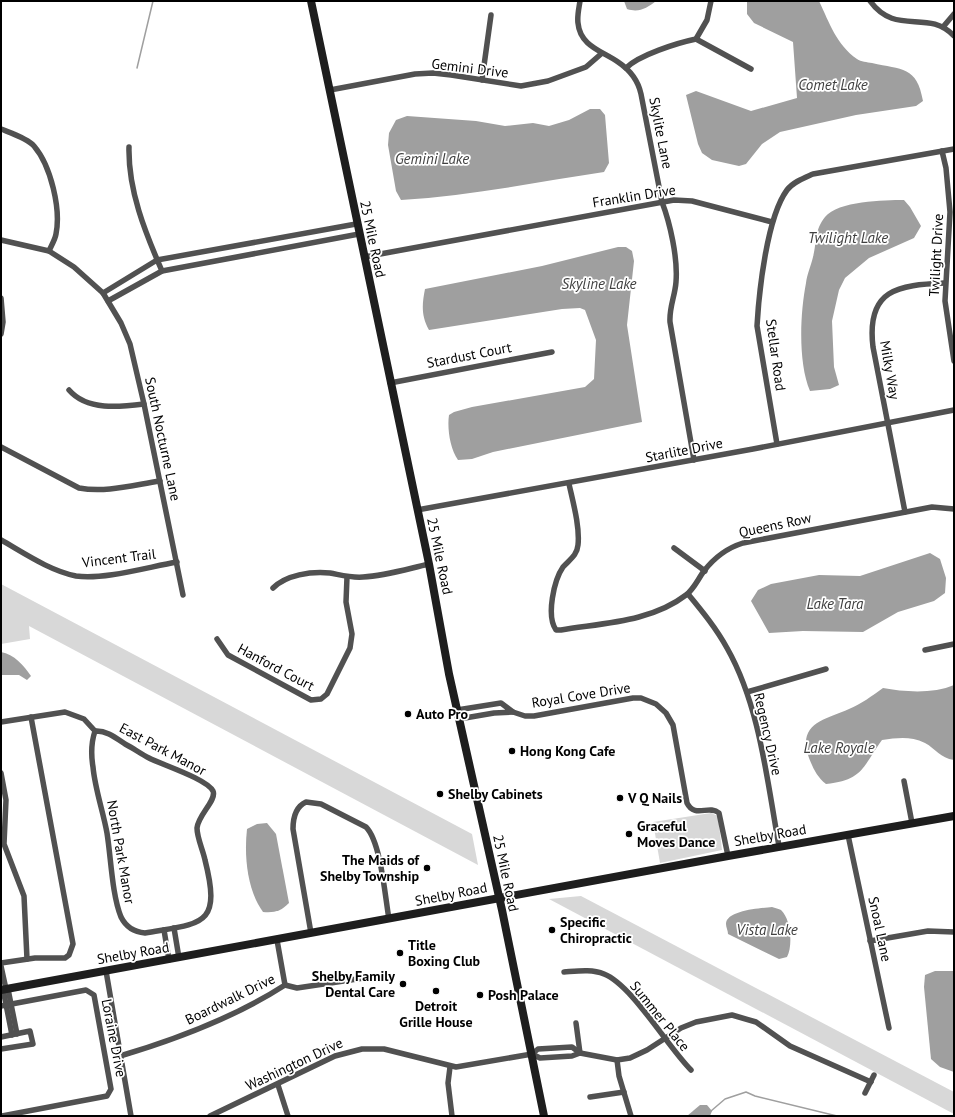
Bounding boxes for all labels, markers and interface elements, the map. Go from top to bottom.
street label: Gemini Drive [431,54,509,82]
water label: Comet Lake [798,75,868,94]
street label: Skylite Lane [645,96,677,170]
water label: Gemini Lake [395,149,469,168]
street label: Franklin Drive [591,181,677,211]
street label: 25 Mile Road [356,199,390,279]
street label: Twilight Drive [925,213,947,297]
water label: Twilight Lake [808,228,888,247]
water label: Skyline Lake [561,274,637,293]
street label: Stellar Road [762,318,790,392]
street label: Stardust Court [425,338,513,372]
street label: Milky Way [876,339,904,401]
street label: South Nocturne Lane [141,375,185,503]
street label: Starlite Drive [644,434,724,466]
street label: Queens Row [737,508,814,541]
street label: 25 Mile Road [423,516,457,596]
street label: Vincent Trail [80,545,157,572]
water label: Lake Tara [807,594,864,613]
street label: Hanford Court [235,639,318,695]
street label: Royal Cove Drive [530,678,632,712]
street label: Regency Drive [750,691,786,777]
place label: Auto Pro [416,705,468,723]
marker: Auto Pro [403,709,413,719]
street label: East Park Manor [116,719,210,780]
water label: Lake Royale [803,738,875,757]
place label: Hong Kong Cafe [520,742,615,760]
marker: Hong Kong Cafe [507,746,517,756]
place label: Shelby Cabinets [448,785,543,803]
marker: Shelby Cabinets [435,789,445,799]
place label: V Q Nails [627,789,682,807]
marker: V Q Nails [615,793,625,803]
street label: North Park Manor [103,799,139,906]
place label: Graceful Moves Dance [637,817,715,851]
street label: Shelby Road [732,820,808,850]
marker: Graceful Moves Dance [624,829,634,839]
street label: 25 Mile Road [489,833,523,913]
place label: The Maids of Shelby Township [320,851,420,885]
marker: The Maids of Shelby Township [422,863,432,873]
street label: Shelby Road [413,878,489,910]
street label: Snoal Lane [864,895,896,963]
place label: Specific Chiropractic [560,913,632,947]
water label: Vista Lake [736,920,798,939]
marker: Specific Chiropractic [547,925,557,935]
place label: Title Boxing Club [408,936,481,970]
street label: Shelby Road [95,938,171,968]
marker: Title Boxing Club [395,948,405,958]
place label: Shelby Family Dental Care [312,967,395,1001]
street label: Boardwalk Drive [182,970,278,1028]
street label: Summer Place [626,977,694,1055]
marker: Shelby Family Dental Care [398,979,408,989]
marker: Detroit Grille House [431,986,441,996]
place label: Posh Palace [488,986,559,1004]
marker: Posh Palace [475,990,485,1000]
street label: Loraine Drive [98,997,130,1079]
place label: Detroit Grille House [399,997,473,1031]
street label: Washington Drive [242,1034,346,1094]

